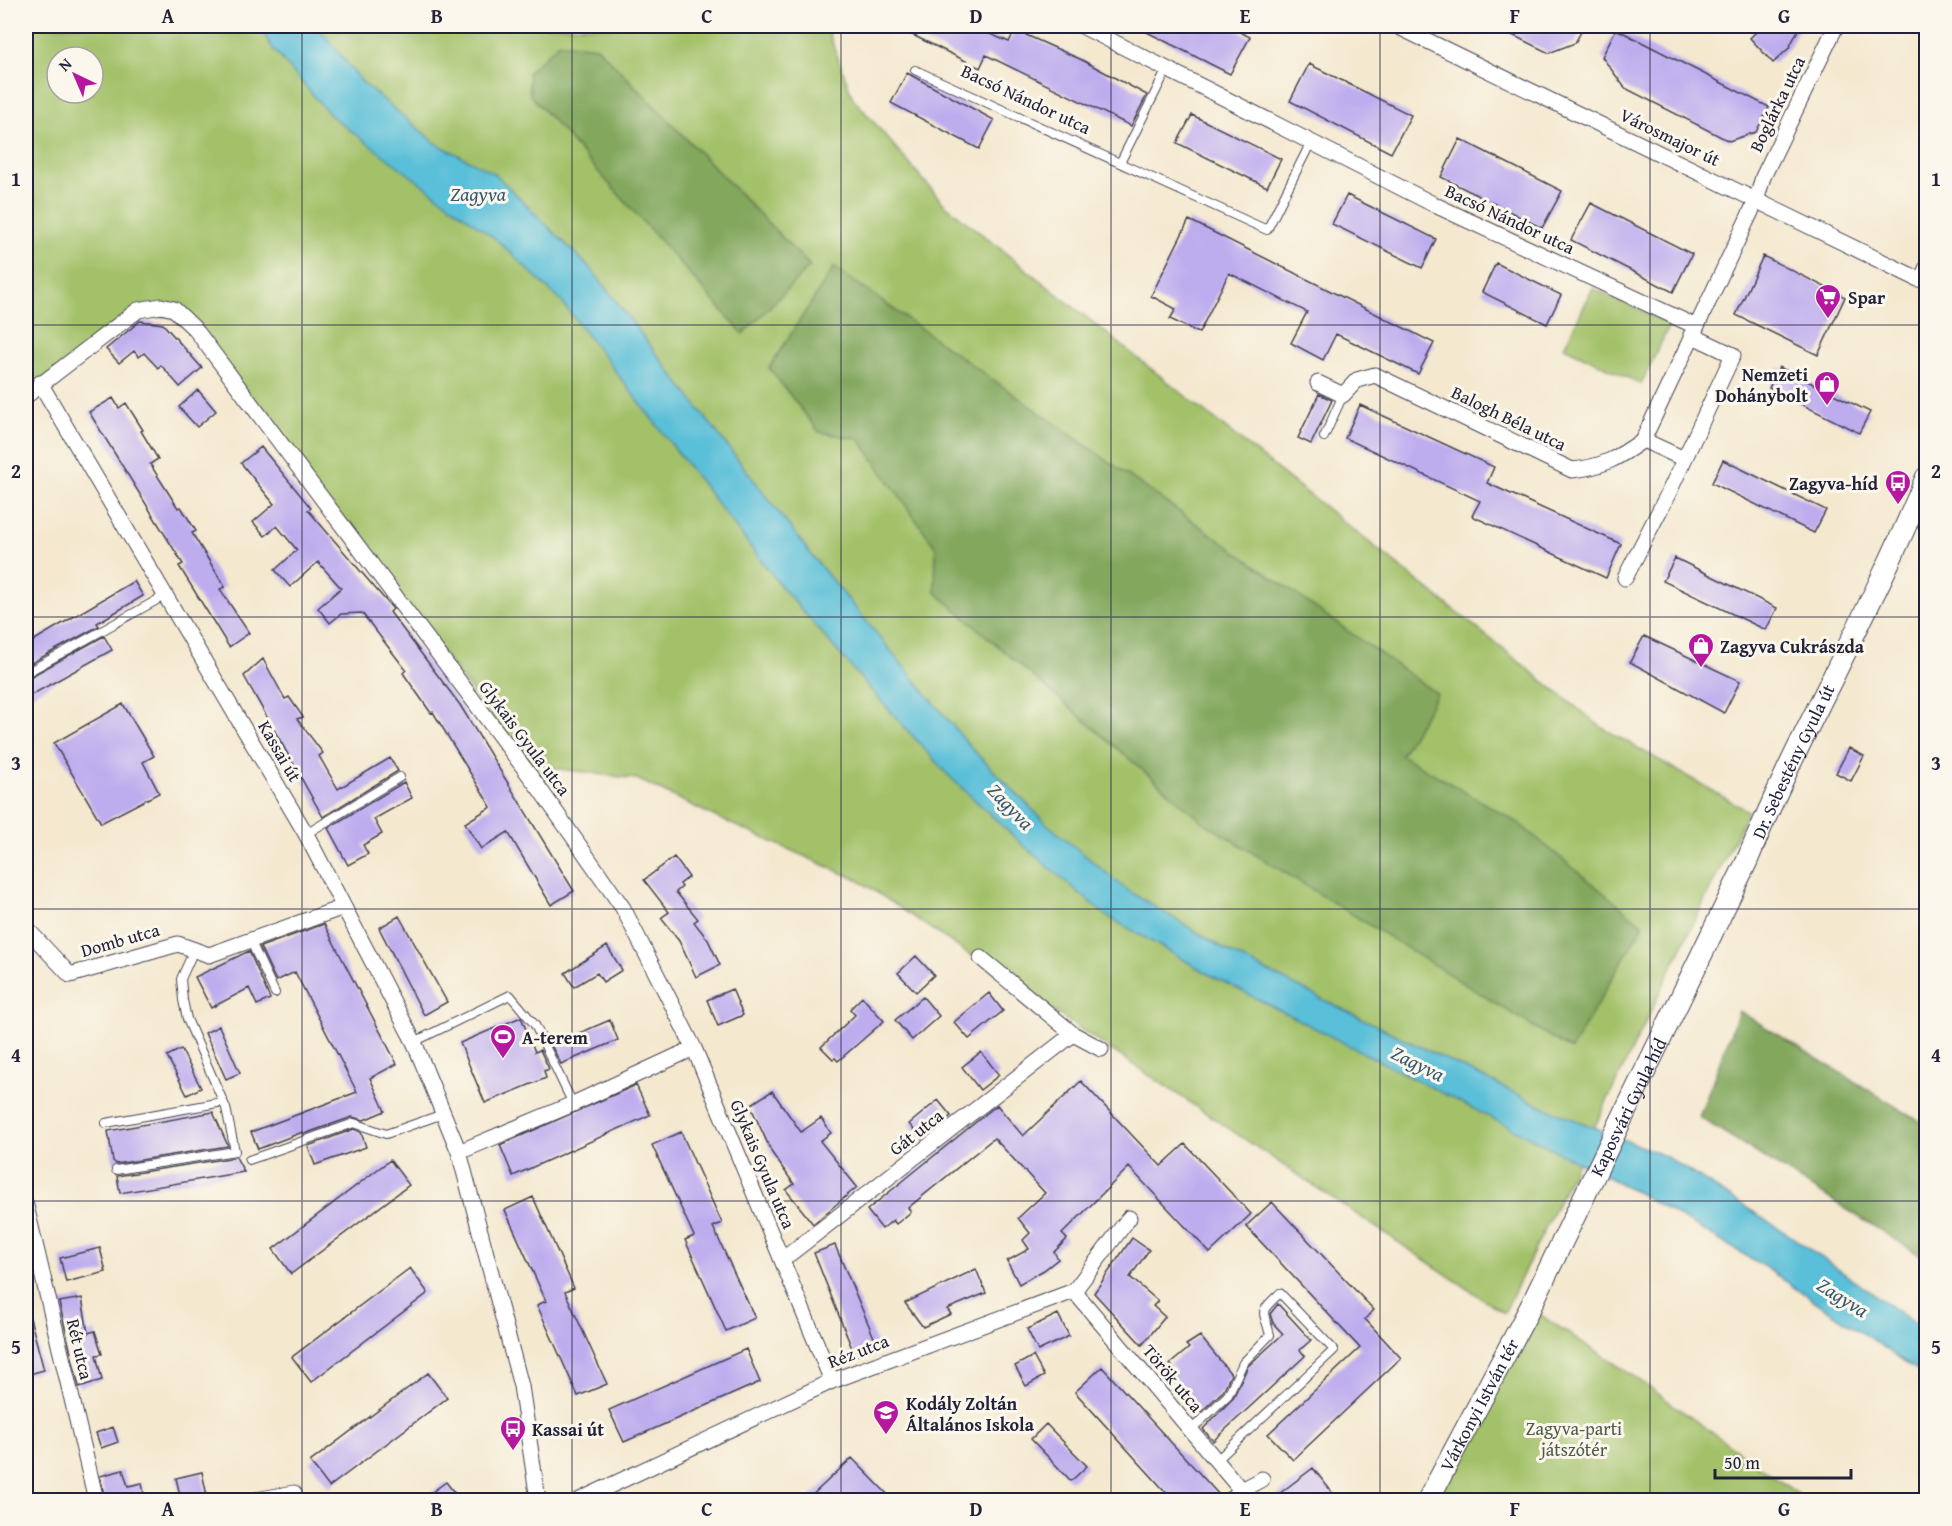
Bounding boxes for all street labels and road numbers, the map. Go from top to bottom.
street label: Boglárka utca [1742,51,1812,156]
street label: Bacsó Nándor utca [957,57,1096,141]
street label: Városmajor út [1615,101,1725,173]
street label: Bacsó Nándor utca [1441,177,1580,261]
street label: Balogh Béla utca [1447,379,1571,458]
street label: Glykais Gyula utca [473,675,578,802]
street label: Dr. Sebestény Gyula út [1744,679,1841,843]
street label: Kassai út [252,715,309,787]
street label: Domb utca [77,916,163,964]
street label: Kaposvári Gyula híd [1583,1033,1673,1181]
street label: Glykais Gyula utca [724,1095,803,1233]
street label: Gát utca [883,1102,949,1162]
street label: Rét utca [60,1316,100,1383]
street label: Réz utca [824,1327,893,1375]
street label: Várkonyi István tér [1432,1333,1525,1476]
street label: Török utca [1136,1338,1210,1418]

